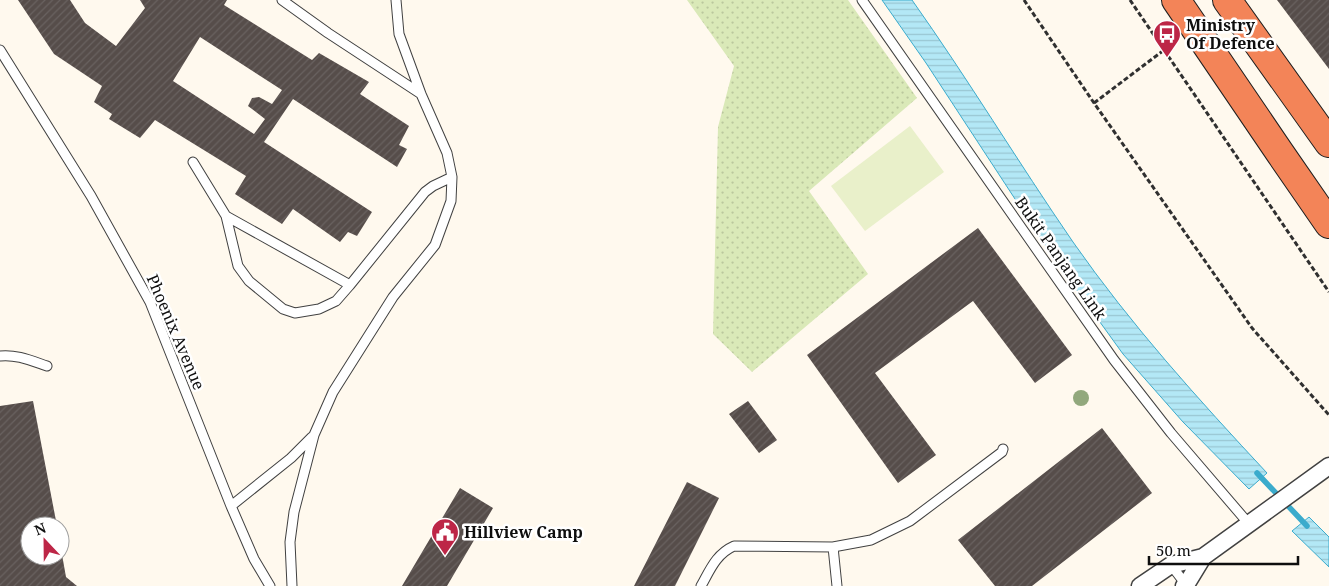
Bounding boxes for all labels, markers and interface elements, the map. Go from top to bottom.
place label: Ministry Of Defence [1186,14,1275,54]
bus stop icon: Ministry Of Defence [1152,19,1182,58]
street label: Bukit Panjang Link [1010,192,1112,324]
street label: Phoenix Avenue [142,271,210,393]
north arrow [20,516,70,566]
public building icon: Hillview Camp [430,517,460,556]
text: N [31,518,49,539]
place label: Hillview Camp [464,521,583,543]
scale bar [1149,534,1298,566]
text: 50 m [1156,540,1191,560]

